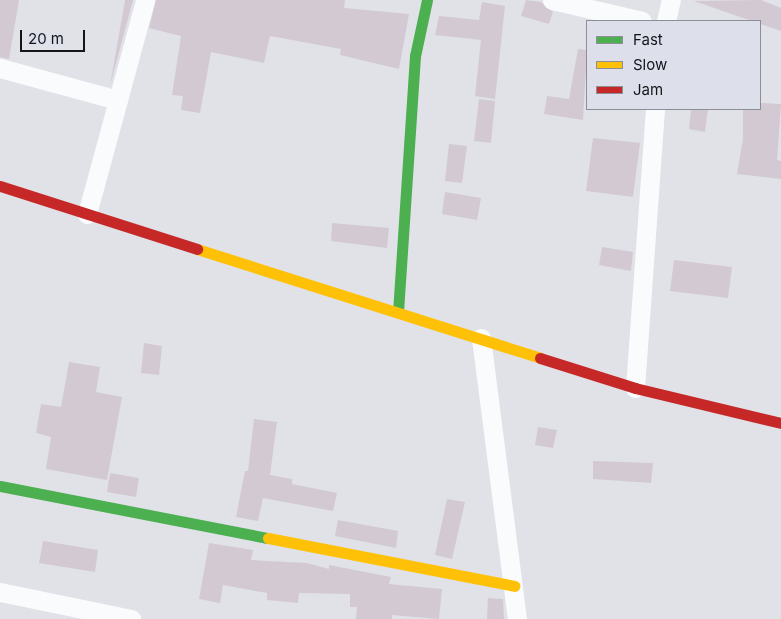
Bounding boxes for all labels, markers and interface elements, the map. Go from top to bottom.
scale bar [22,20,88,52]
legend [586,20,761,110]
text: 20 m [28,29,64,48]
text: Fast [633,30,663,49]
text: Slow [633,55,667,74]
text: Jam [633,80,663,99]

